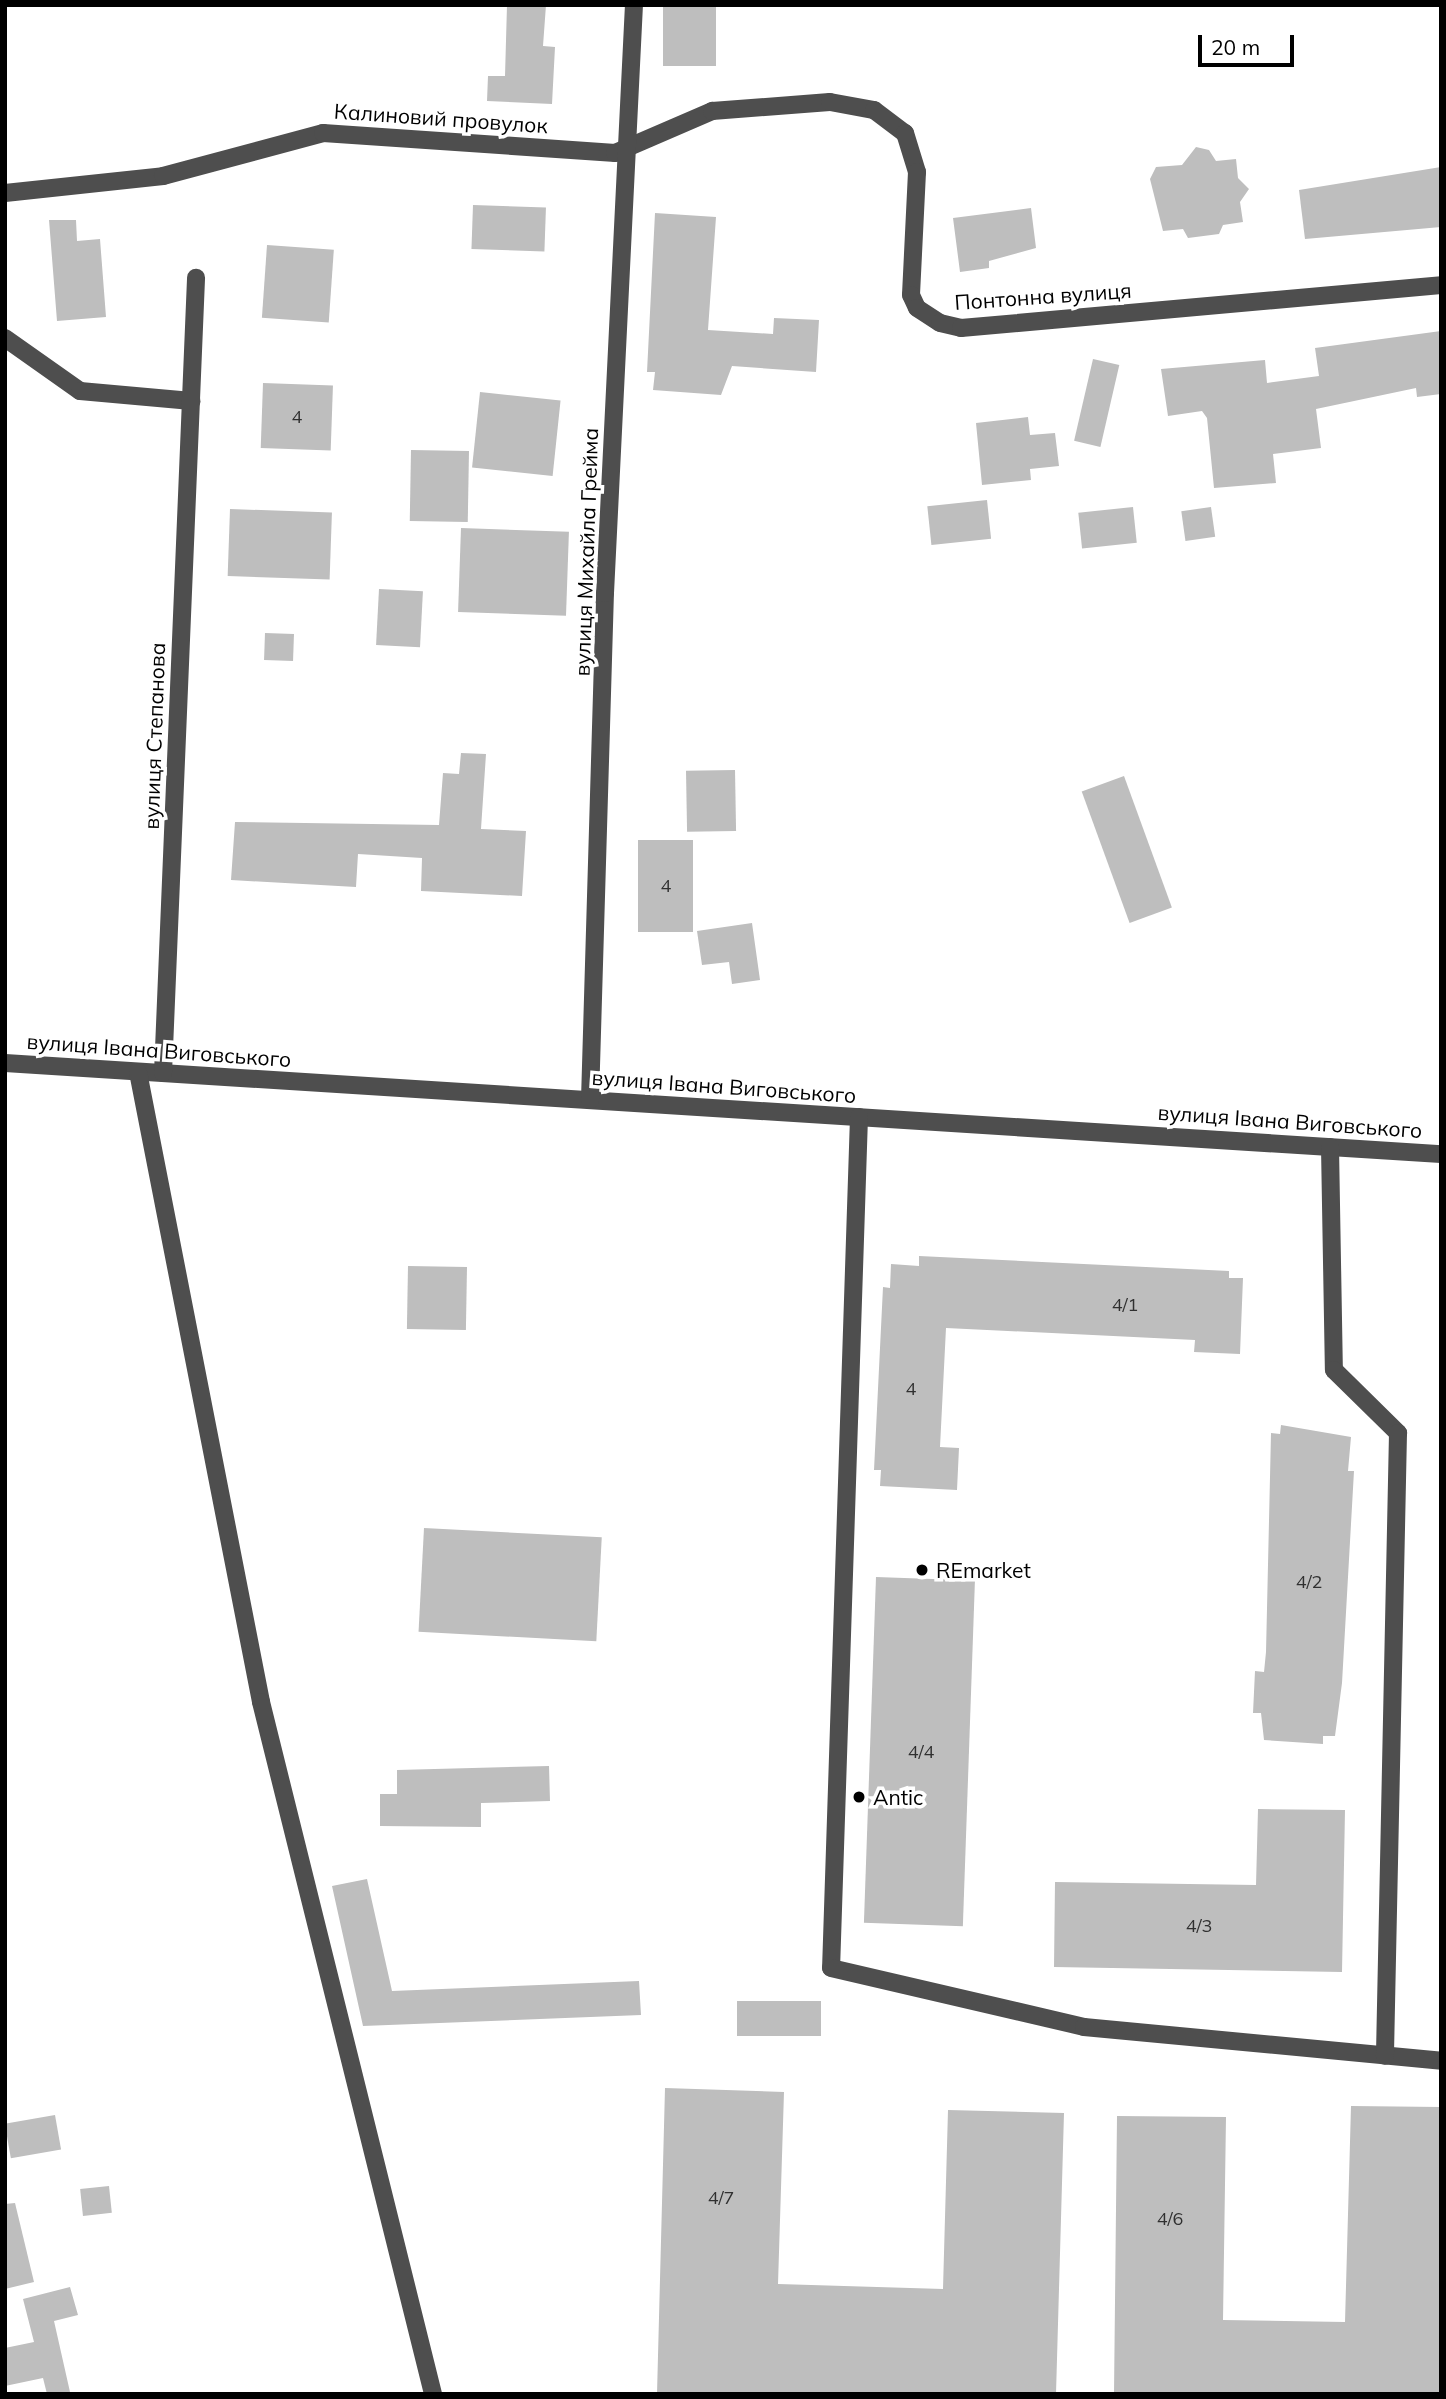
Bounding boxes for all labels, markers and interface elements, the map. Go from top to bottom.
scale bar [1201,21,1297,65]
text: 20 m [1211,34,1260,60]
street label: Калиновий провулок [333,98,549,138]
street label: Понтонна вулиця [954,277,1132,315]
house number: 4 [292,406,302,428]
street label: вулиця Михайла Грейма [569,427,603,677]
street label: вулиця Степанова [138,642,170,830]
house number: 4 [661,875,671,897]
street label: вулиця Івана Виговського [26,1028,292,1072]
street label: вулиця Івана Виговського [591,1064,857,1108]
street label: вулиця Івана Виговського [1157,1099,1423,1143]
house number: 4/1 [1112,1294,1138,1316]
house number: 4 [906,1378,916,1400]
place label: REmarket [936,1557,1031,1583]
marker: REmarket [914,1562,930,1578]
house number: 4/2 [1296,1571,1322,1593]
house number: 4/4 [908,1741,934,1763]
place label: Antic [873,1784,923,1810]
marker: Antic [851,1789,867,1805]
house number: 4/3 [1186,1915,1212,1937]
house number: 4/7 [708,2187,734,2209]
house number: 4/6 [1157,2208,1183,2230]

